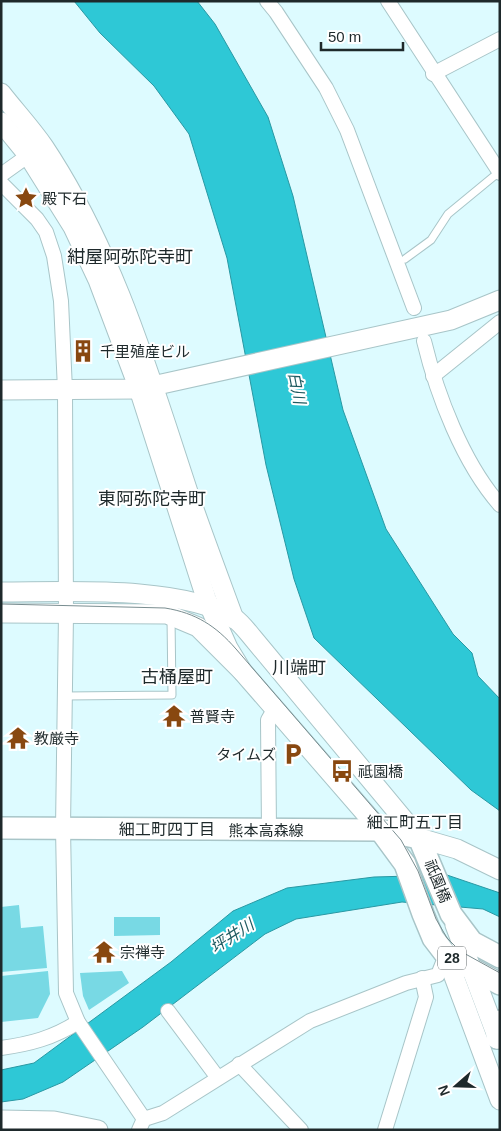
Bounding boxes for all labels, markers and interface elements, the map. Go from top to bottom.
scale bar [321,20,404,52]
text: 50 m [328,28,361,45]
place icon: 殿下石 [13,185,39,211]
place label: 殿下石 [42,190,87,207]
district label: 紺屋阿弥陀寺町 [67,247,193,267]
building icon: 千里殖産ビル [70,338,96,364]
place label: 千里殖産ビル [100,343,190,360]
water label: 白川 [286,371,309,407]
district label: 東阿弥陀寺町 [98,489,206,509]
district label: 川端町 [272,658,326,678]
district label: 古桶屋町 [141,667,213,687]
temple icon: 普賢寺 [161,703,187,729]
place label: 普賢寺 [190,708,235,725]
temple icon: 教厳寺 [5,725,31,751]
place label: 教厳寺 [34,730,79,747]
parking icon: タイムズ [280,741,306,767]
place label: タイムズ [216,746,276,763]
bus stop icon: 祗園橋 [329,758,355,784]
place label: 祗園橋 [358,763,403,780]
district label: 細工町五丁目 [367,814,463,831]
district label: 細工町四丁目 [119,821,215,838]
street label: 熊本高森線 [228,822,304,839]
street label: 祇園橋 [422,857,454,905]
water label: 坪井川 [207,915,258,956]
temple icon: 宗禅寺 [91,939,117,965]
place label: 宗禅寺 [120,944,165,961]
road number: 28 [438,946,466,970]
north arrow [431,1061,481,1111]
text: N [435,1083,453,1098]

